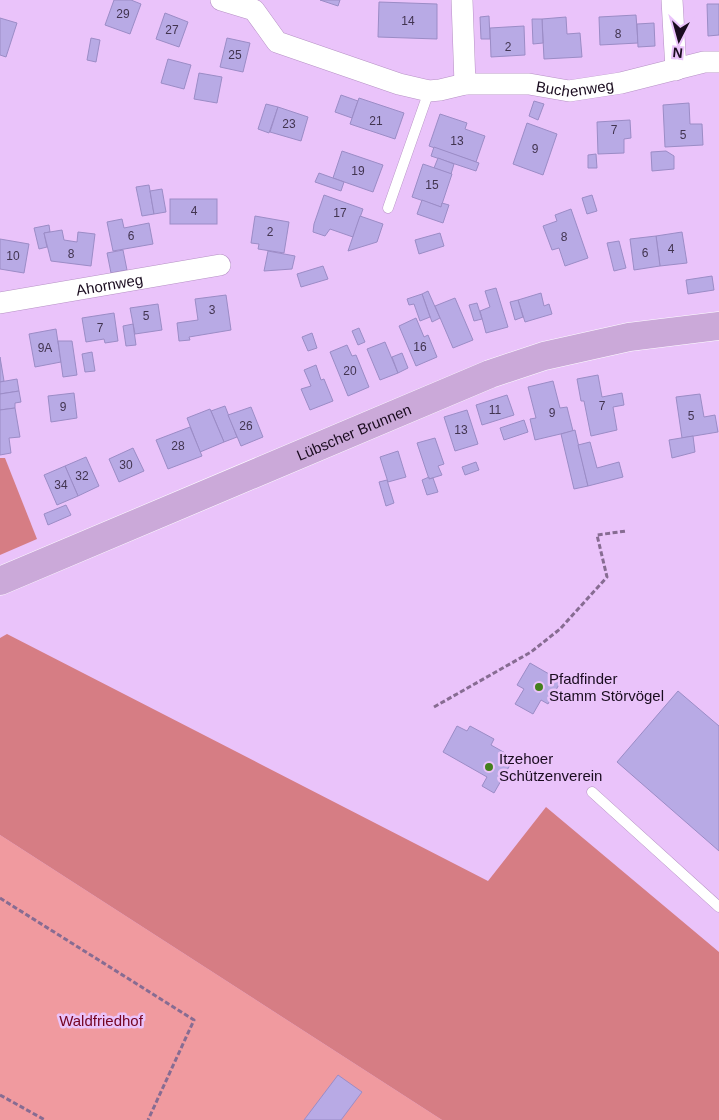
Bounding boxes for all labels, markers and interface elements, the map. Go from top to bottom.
house number: 29 [116,7,130,21]
house number: 14 [401,14,415,28]
north arrow [654,15,704,65]
house number: 27 [165,23,179,37]
house number: 8 [615,27,622,41]
house number: 2 [505,40,512,54]
text: N [672,44,684,61]
house number: 25 [228,48,242,62]
street label: Buchenweg [535,76,615,100]
house number: 21 [369,114,383,128]
house number: 23 [282,117,296,131]
house number: 7 [611,123,618,137]
house number: 5 [680,128,687,142]
house number: 13 [450,134,464,148]
house number: 9 [532,142,539,156]
house number: 19 [351,164,365,178]
house number: 15 [425,178,439,192]
house number: 4 [191,204,198,218]
house number: 17 [333,206,347,220]
house number: 2 [267,225,274,239]
house number: 6 [128,229,135,243]
house number: 8 [561,230,568,244]
house number: 4 [668,242,675,256]
house number: 6 [642,246,649,260]
house number: 8 [68,247,75,261]
house number: 10 [6,249,20,263]
street label: Ahornweg [75,270,144,298]
house number: 3 [209,303,216,317]
house number: 5 [143,309,150,323]
house number: 7 [97,321,104,335]
house number: 16 [413,340,427,354]
house number: 9A [38,341,52,355]
house number: 20 [343,364,357,378]
house number: 7 [599,399,606,413]
house number: 9 [60,400,67,414]
street label: Lübscher Brunnen [294,400,414,463]
house number: 11 [489,403,502,417]
house number: 9 [549,406,556,420]
house number: 5 [688,409,695,423]
house number: 26 [239,419,253,433]
house number: 13 [454,423,468,437]
house number: 28 [171,439,185,453]
house number: 30 [119,458,133,472]
house number: 32 [75,469,89,483]
house number: 34 [54,478,68,492]
place label: Pfadfinder Stamm Störvögel [549,670,664,704]
marker: Pfadfinder Stamm Störvögel [533,681,545,693]
place label: Itzehoer Schützenverein [499,750,602,784]
marker: Itzehoer Schützenverein [483,761,495,773]
park label: Waldfriedhof [59,1012,144,1029]

